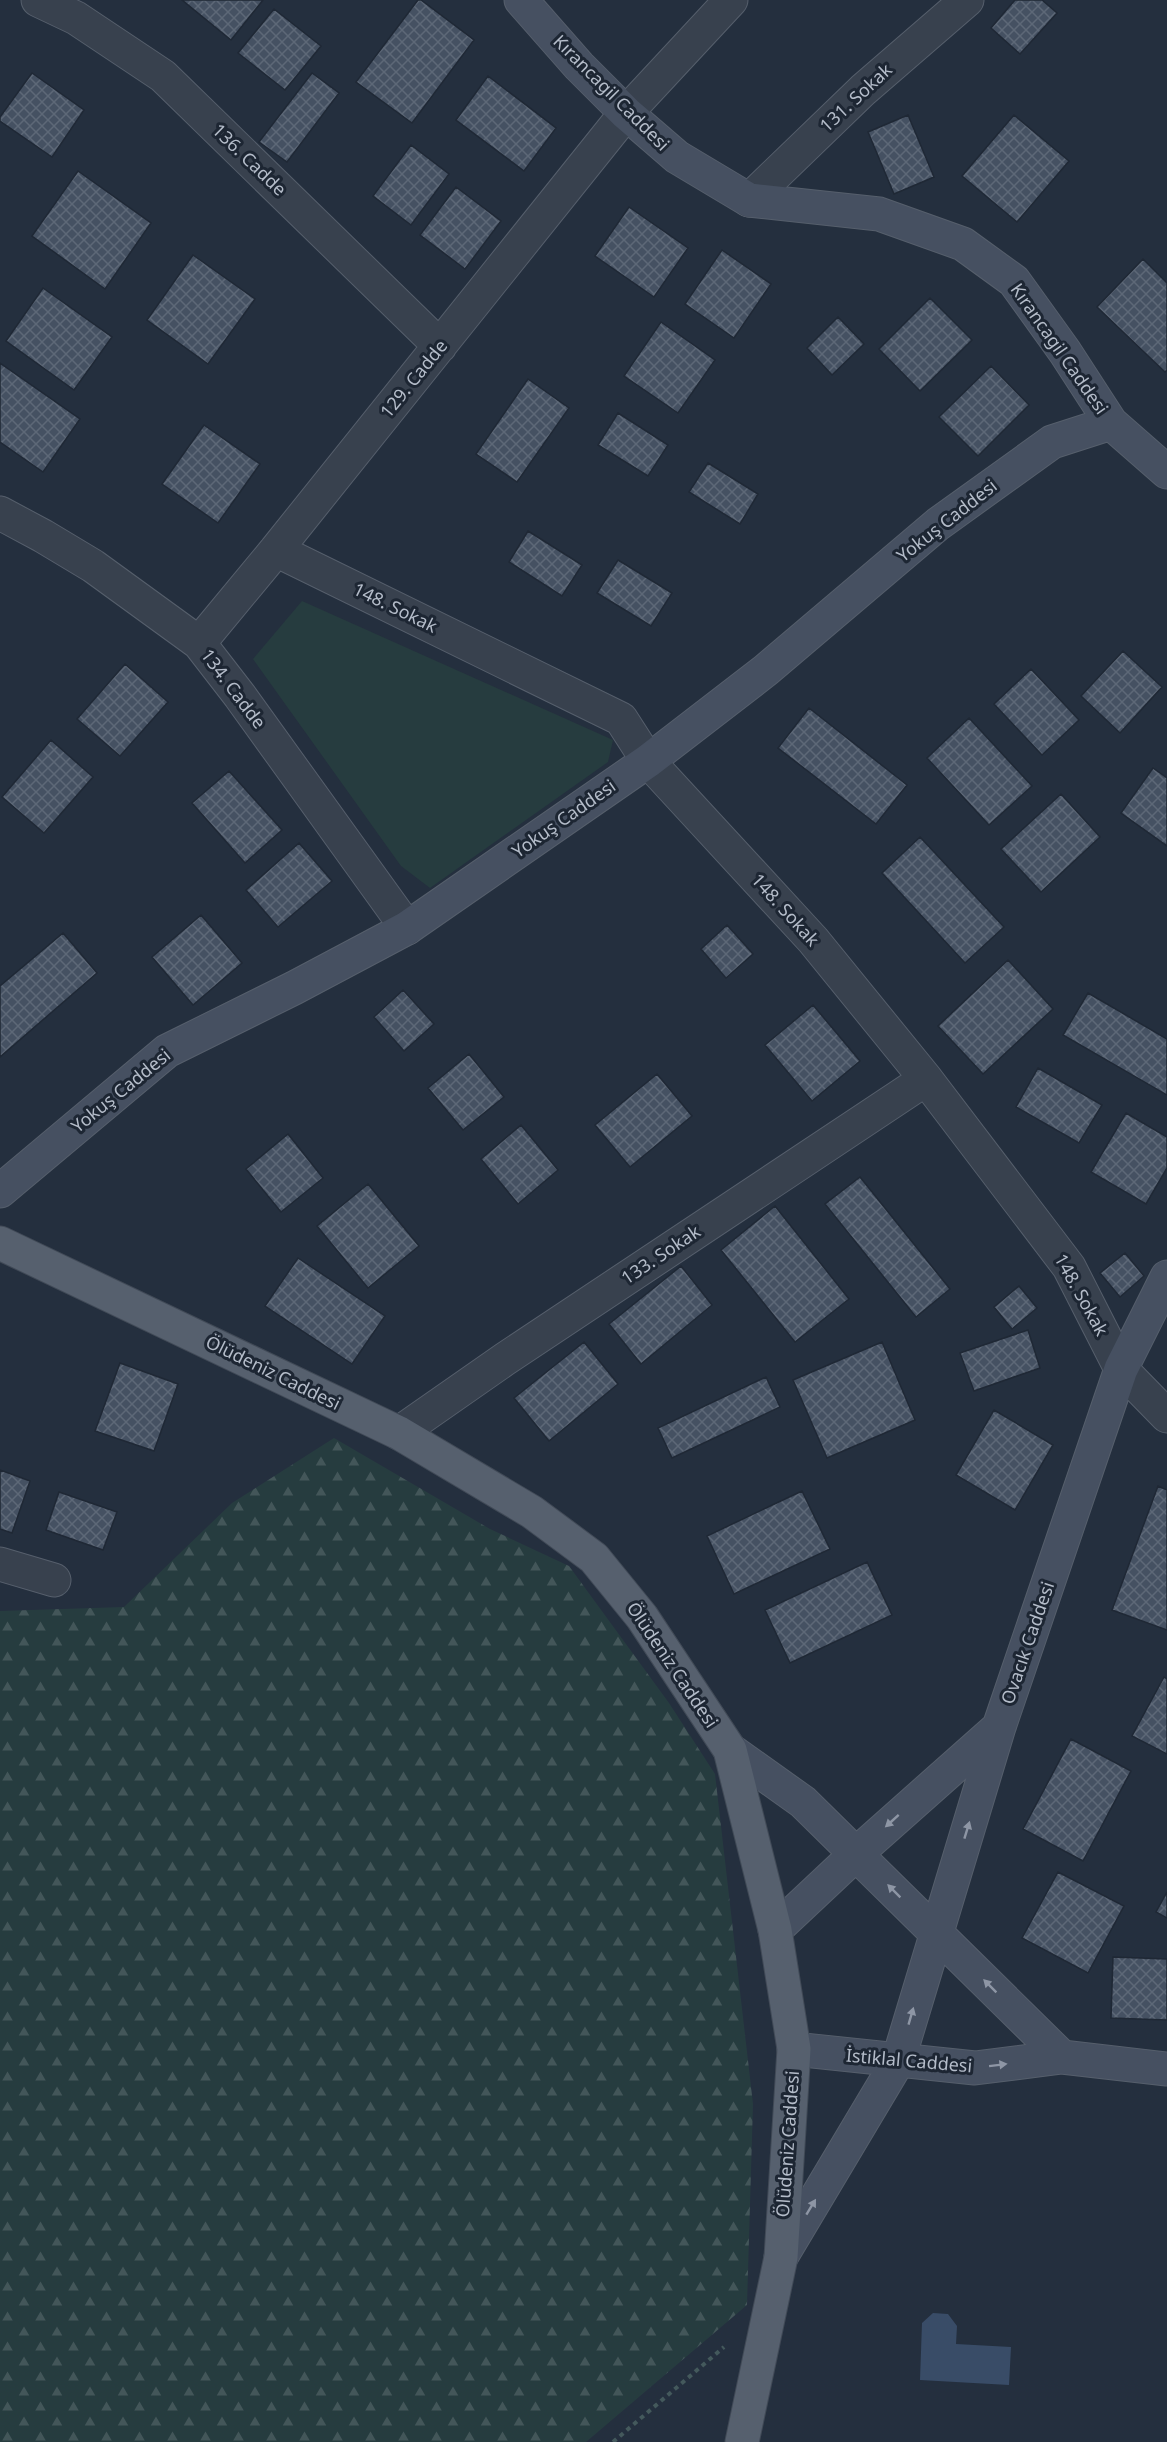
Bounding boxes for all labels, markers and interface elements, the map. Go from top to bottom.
street label: Kırancagil Caddesi [548,29,675,156]
street label: 131. Sokak [814,57,897,137]
street label: 136. Cadde [207,118,292,201]
street label: Kırancagil Caddesi [1006,278,1114,419]
street label: 129. Cadde [374,334,452,423]
street label: Yokuş Caddesi [891,473,1002,567]
street label: 148. Sokak [350,576,442,638]
street label: 134. Cadde [196,644,272,733]
street label: Yokuş Caddesi [507,774,620,863]
street label: 148. Sokak [747,868,825,951]
street label: Yokuş Caddesi [66,1043,175,1138]
street label: 133. Sokak [616,1219,705,1289]
street label: 148. Sokak [1049,1249,1114,1340]
street label: Ölüdeniz Caddesi [202,1329,345,1415]
street label: Ovacık Caddesi [995,1578,1059,1707]
street label: Ölüdeniz Caddesi [622,1597,724,1732]
one-way arrow [885,1814,900,1828]
one-way arrow [963,1821,972,1839]
one-way arrow [887,1884,901,1898]
one-way arrow [984,1980,998,1994]
one-way arrow [907,2007,916,2025]
street label: İstiklal Caddesi [845,2043,973,2077]
one-way arrow [989,2060,1008,2070]
street label: Ölüdeniz Caddesi [770,2070,804,2218]
one-way arrow [805,2199,816,2215]

